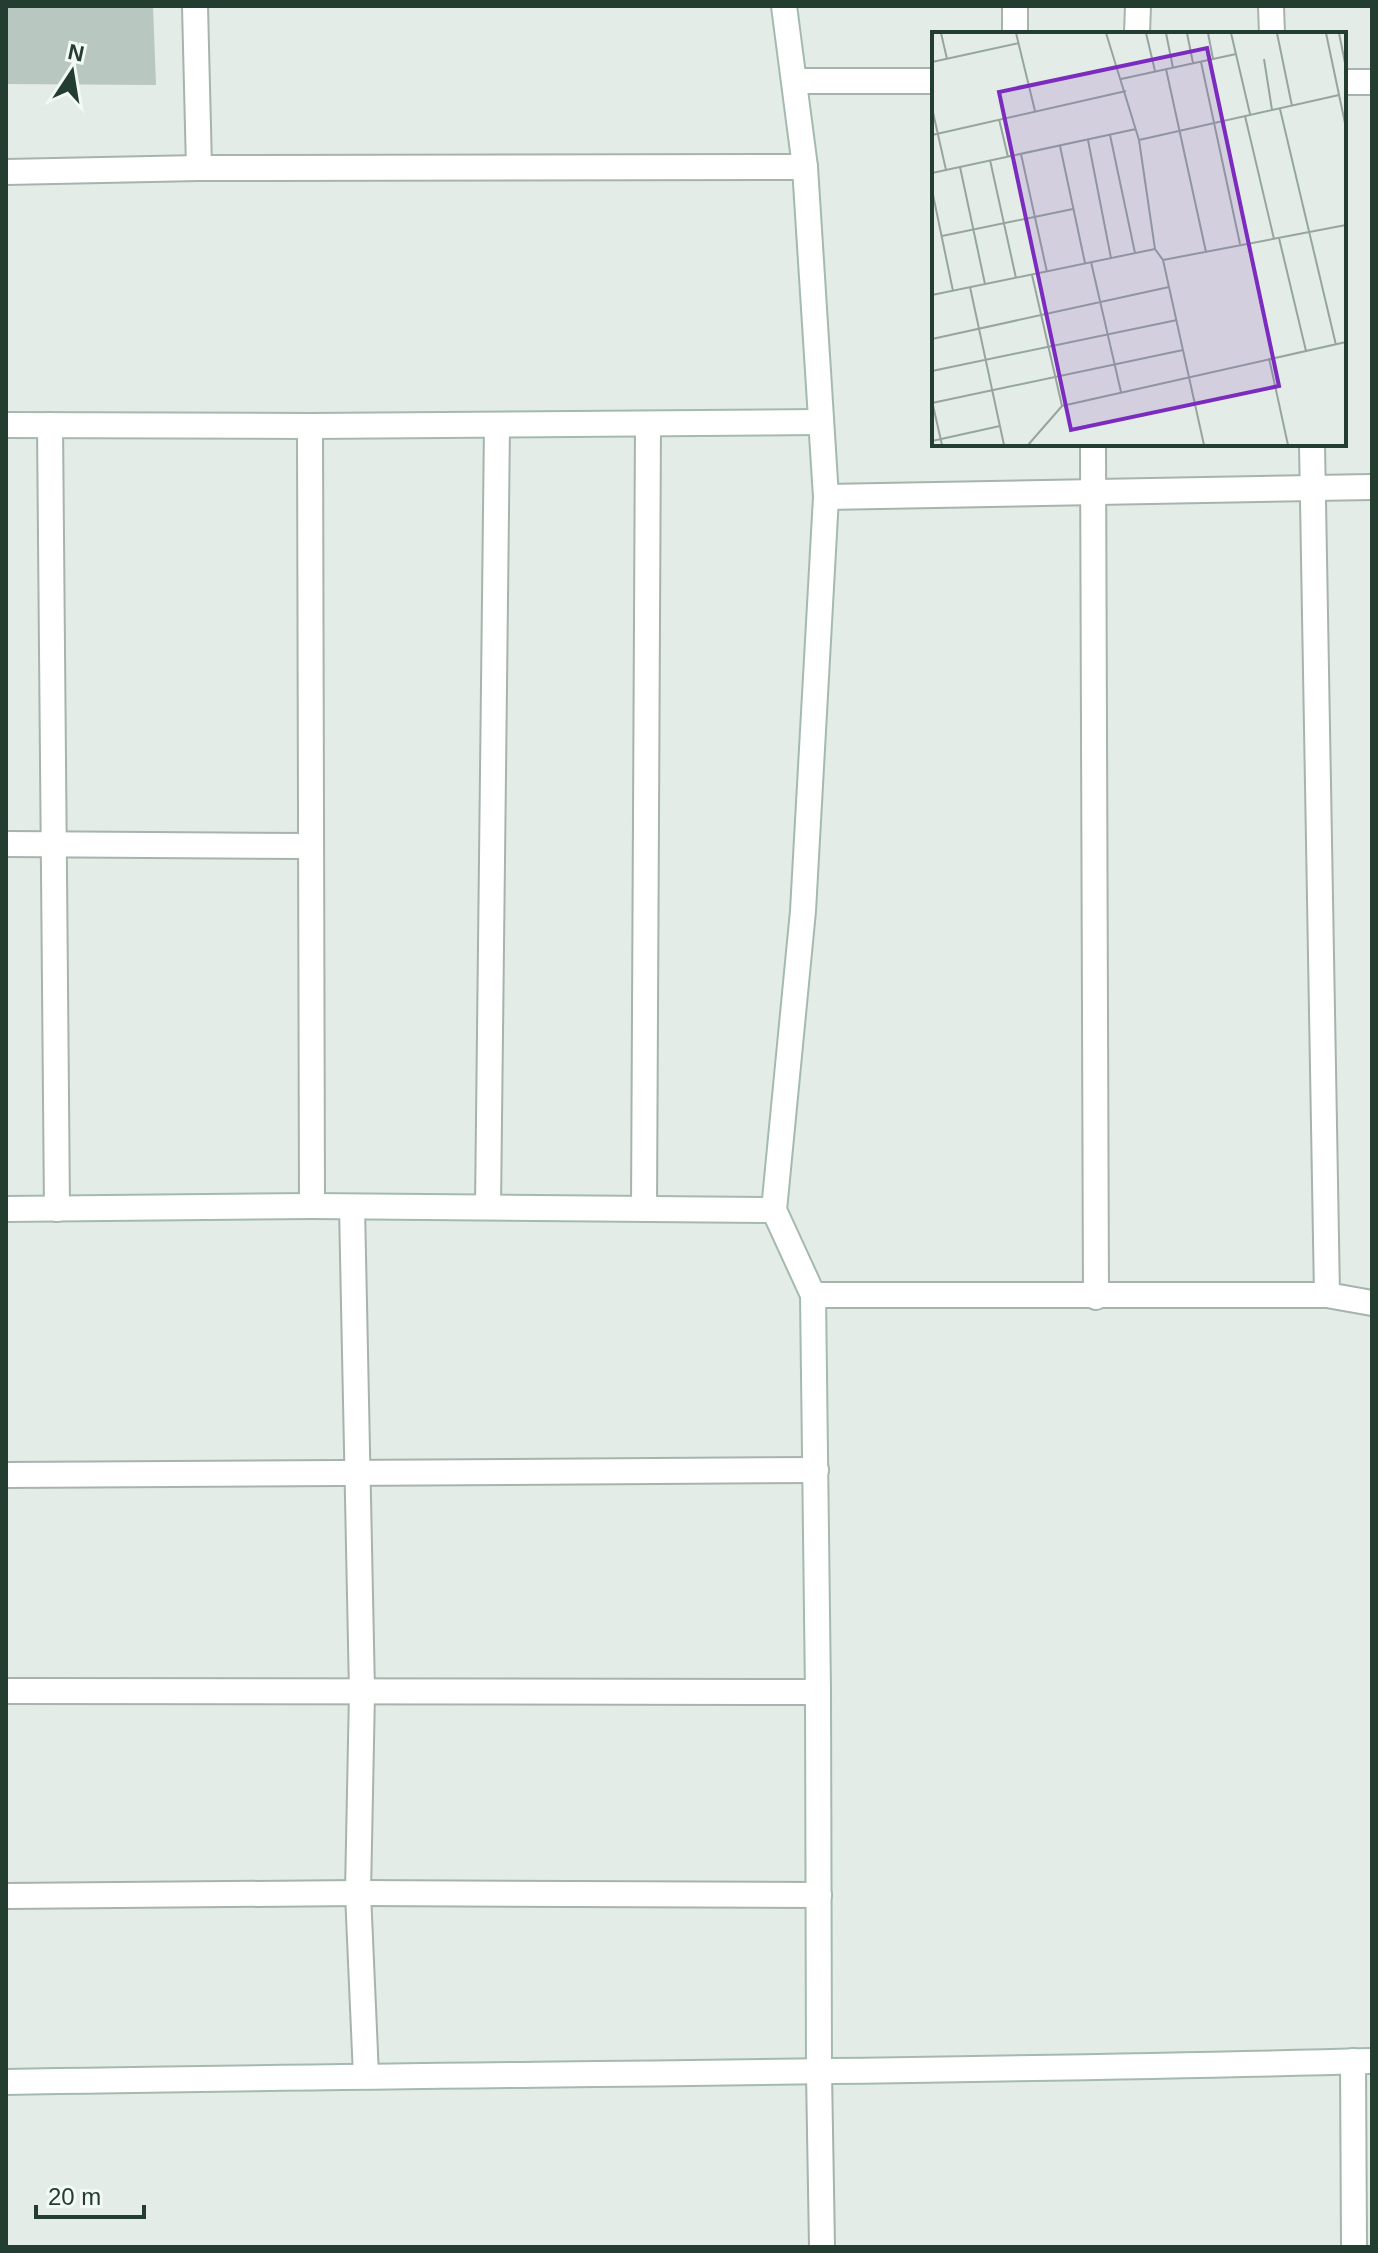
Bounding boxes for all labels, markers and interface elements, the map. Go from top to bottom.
north arrow [32,32,112,112]
inset map [932,32,1346,446]
text: N [66,39,86,67]
scale bar [36,2169,144,2219]
text: 20 m [48,2183,101,2210]

